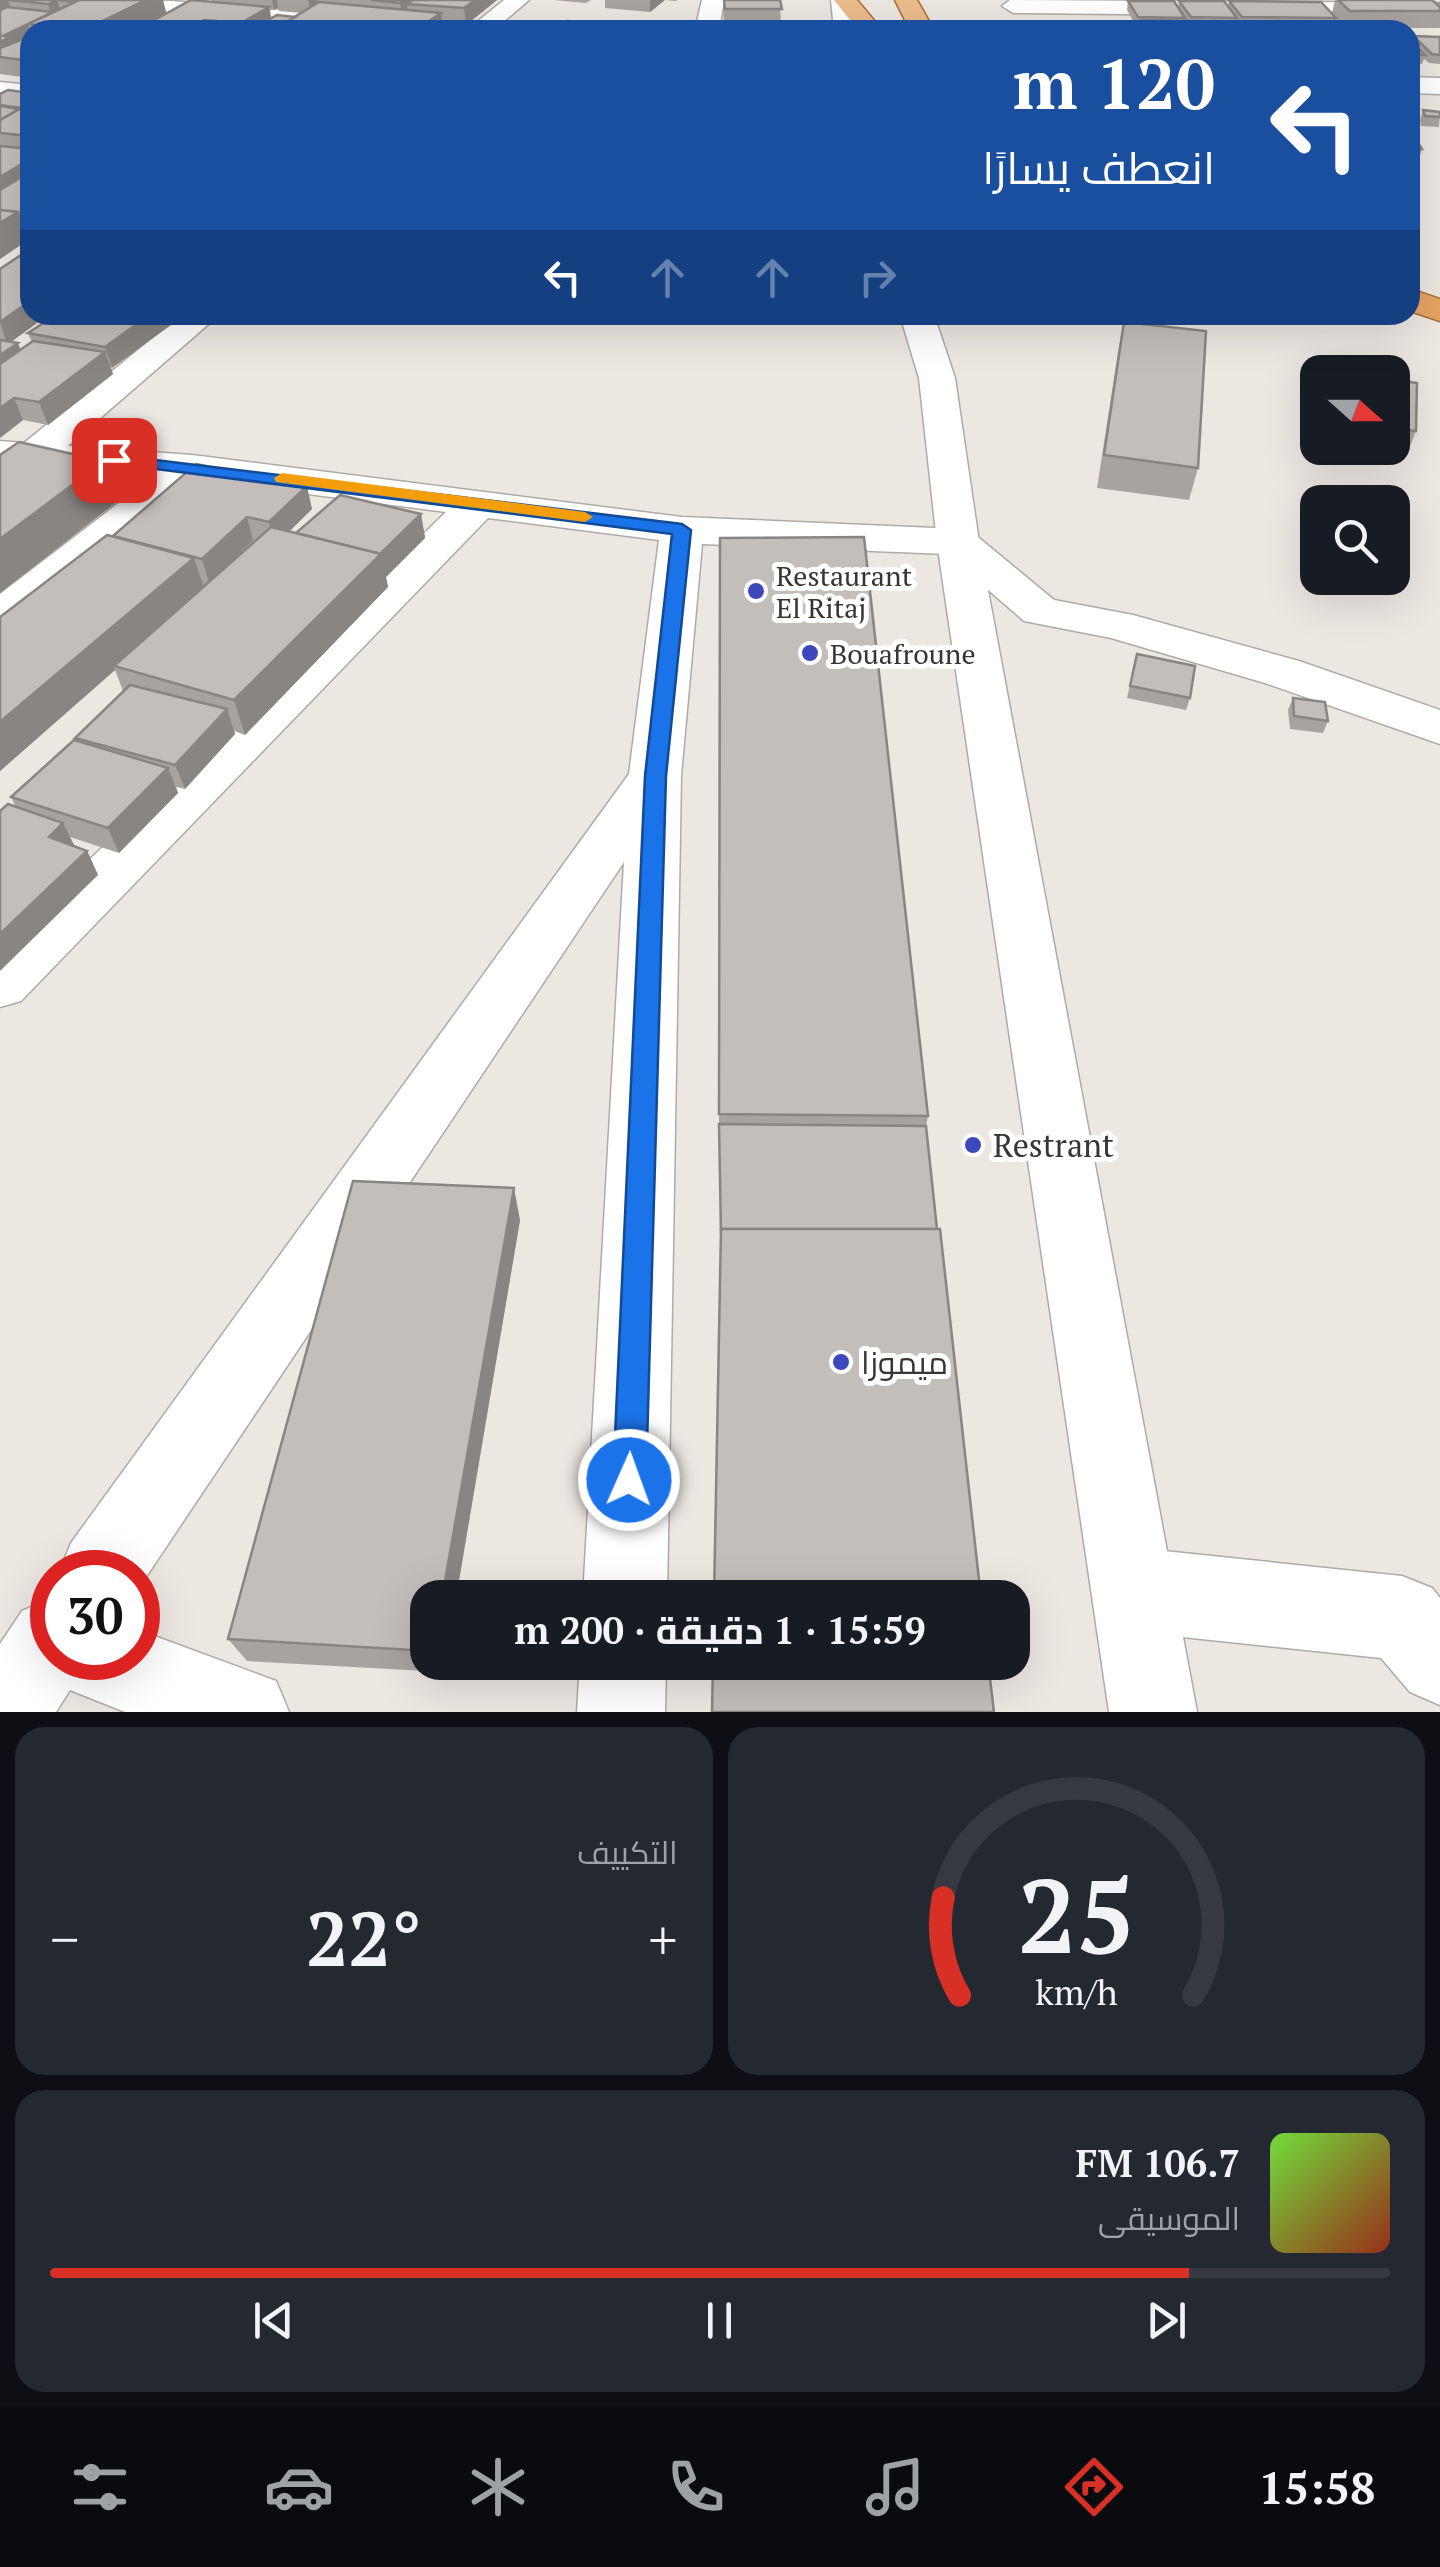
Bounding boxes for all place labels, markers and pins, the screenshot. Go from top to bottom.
pin [72,418,157,503]
place label: Restaurant El Ritaj [776,557,913,626]
marker: Restaurant El Ritaj [745,580,767,602]
place label: Bouafroune [830,635,976,672]
marker: Bouafroune [799,642,821,664]
place label: Restrant [993,1124,1114,1166]
marker: Restrant [962,1134,984,1156]
place label: ميموزا [861,1341,948,1383]
marker: ميموزا [830,1351,852,1373]

